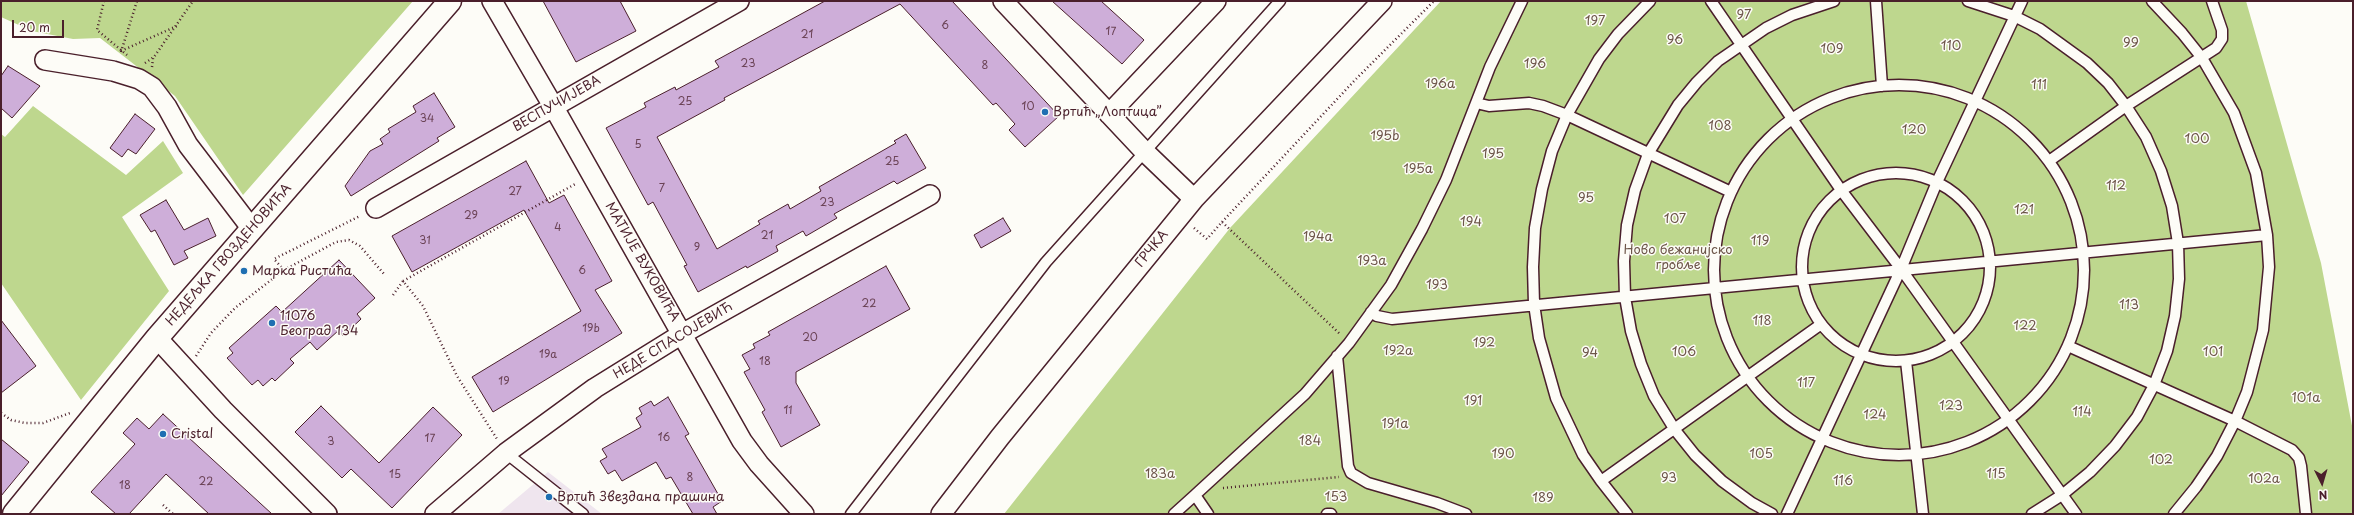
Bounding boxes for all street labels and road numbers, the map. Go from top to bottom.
street label: ВЕСПУЧИЈЕВА [510,73,604,135]
street label: НЕДЕЉКА ГВОЗДЕНОВИЋА [163,181,295,329]
street label: МАТИЈЕ ВУКОВИЋА [601,199,683,325]
street label: ГРЧКА [1132,227,1172,271]
street label: НЕДЕ СПАСОЈЕВИЋ [611,299,735,383]

